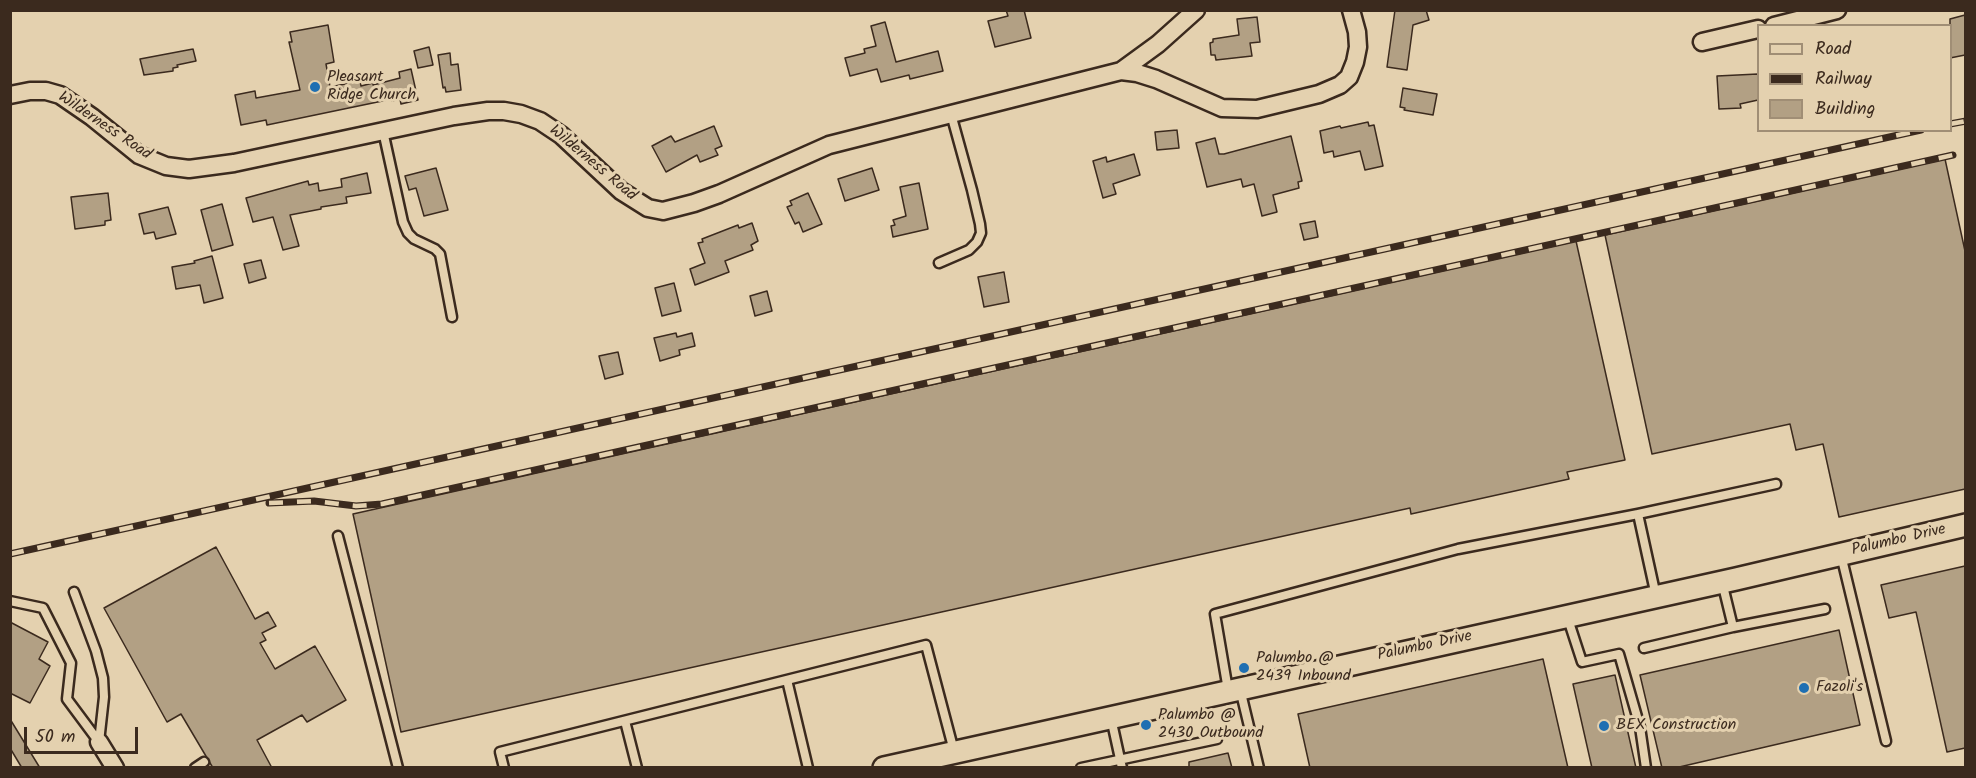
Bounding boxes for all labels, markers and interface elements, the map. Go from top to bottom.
legend [1757,24,1952,132]
text: Road [1815,35,1851,64]
text: Railway [1815,65,1872,94]
place label: Pleasant Ridge Church [327,68,416,106]
marker: Pleasant Ridge Church [308,80,322,94]
street label: Wilderness Road [54,89,154,165]
text: Building [1815,95,1875,124]
street label: Wilderness Road [544,122,640,206]
street label: Palumbo Drive [1850,521,1948,561]
street label: Palumbo Drive [1376,628,1474,666]
place label: Palumbo @ 2439 Inbound [1256,649,1351,687]
marker: Palumbo @ 2439 Inbound [1237,661,1251,675]
place label: Fazoli's [1816,678,1863,698]
marker: Fazoli's [1797,681,1811,695]
place label: Palumbo @ 2430 Outbound [1158,706,1263,744]
scale bar [27,715,141,753]
place label: BEX Construction [1616,716,1736,736]
marker: Palumbo @ 2430 Outbound [1139,718,1153,732]
marker: BEX Construction [1597,719,1611,733]
text: 50 m [35,723,75,752]

